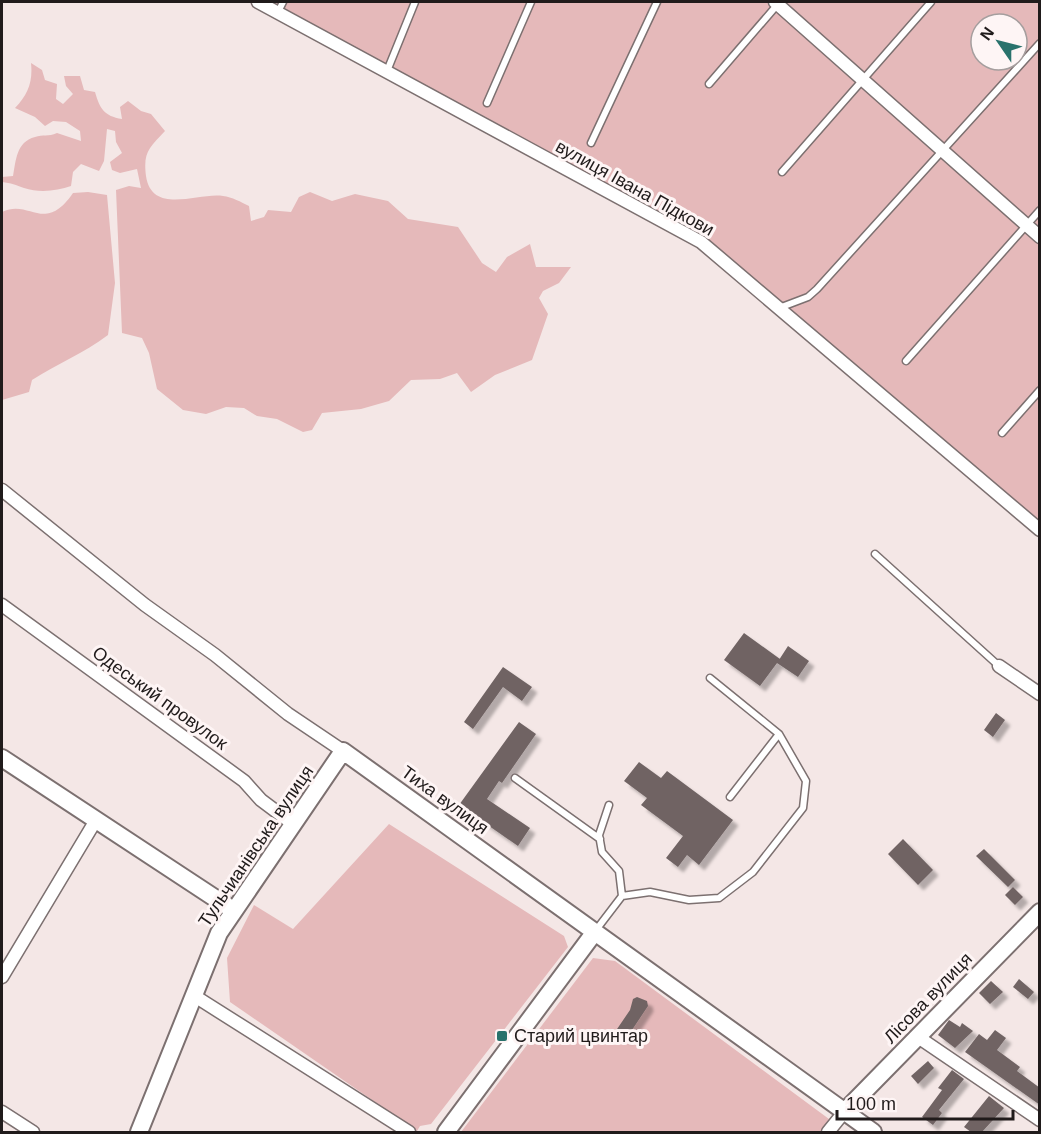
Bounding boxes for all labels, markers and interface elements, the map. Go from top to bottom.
north arrow [969,12,1029,72]
text: N [977,24,997,43]
street label: вулиця Івана Підкови [552,136,718,240]
street label: Одеський провулок [89,642,231,754]
street label: Тульчианівська вулиця [195,762,317,930]
street label: Тиха вулиця [398,762,492,838]
street label: Лісова вулиця [880,949,976,1047]
place label: Старий цвинтар [514,1026,648,1046]
marker: Старий цвинтар [495,1029,509,1043]
scale bar [837,1083,1012,1121]
text: 100 m [846,1094,896,1114]

